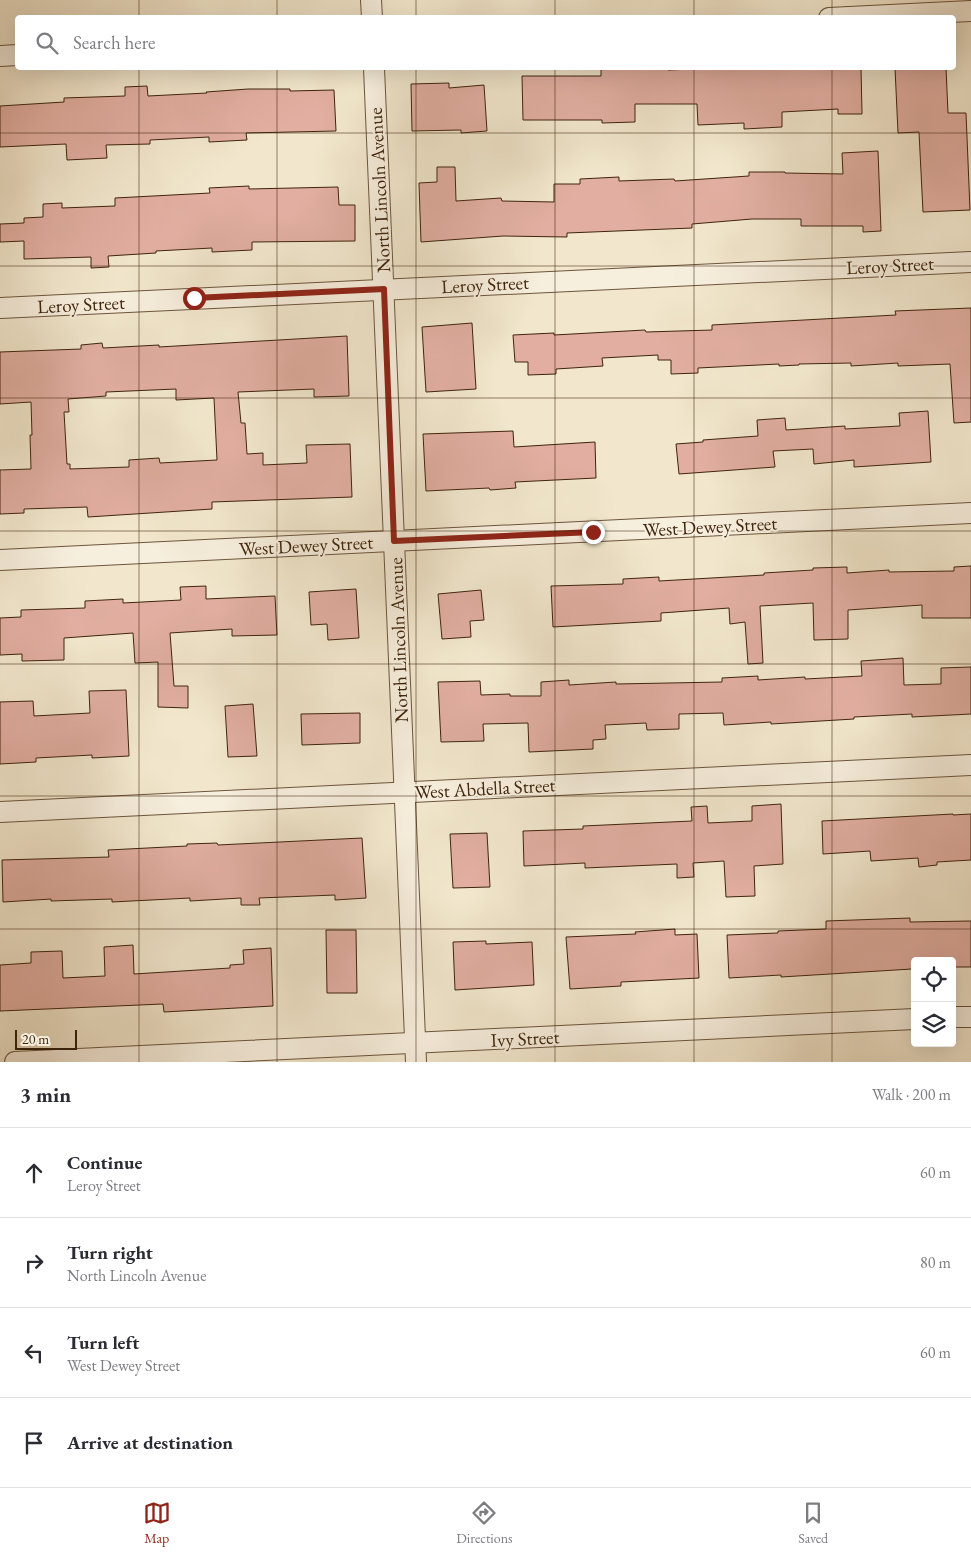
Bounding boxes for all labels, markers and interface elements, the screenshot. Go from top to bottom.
search box [15,15,956,70]
icon: search [33,29,61,57]
text: Search here [73,30,155,55]
street label: North Lincoln Avenue [363,107,396,273]
street label: Leroy Street [846,251,934,280]
street label: Leroy Street [441,270,529,299]
route start [183,287,206,310]
street label: Leroy Street [37,290,125,319]
street label: West Dewey Street [642,510,778,542]
route end [582,521,605,544]
street label: West Dewey Street [238,529,374,561]
street label: North Lincoln Avenue [383,557,414,723]
street label: West Abdella Street [414,772,556,805]
map controls [911,957,956,1047]
button: locate [911,957,956,1002]
button: layers [911,1002,956,1047]
street label: Ivy Street [490,1024,560,1053]
scale bar [15,1027,78,1050]
text: 20 m [22,1030,49,1048]
text: 3 min [20,1081,71,1108]
text: Walk · 200 m [872,1084,951,1105]
text: Continue [67,1150,142,1175]
icon: ahead [20,1159,48,1187]
text: 60 m [920,1162,951,1183]
text: Leroy Street [67,1175,141,1196]
text: Turn right [67,1240,153,1265]
icon: right [20,1249,48,1277]
text: 80 m [920,1252,951,1273]
text: North Lincoln Avenue [67,1265,206,1286]
text: Turn left [67,1330,139,1355]
icon: left [20,1339,48,1367]
text: 60 m [920,1342,951,1363]
text: West Dewey Street [67,1355,180,1376]
icon: arrive [20,1429,48,1457]
text: Arrive at destination [67,1430,233,1455]
tab: Map [143,1499,171,1547]
tab: Directions [456,1499,513,1547]
tab: Saved [798,1499,828,1547]

